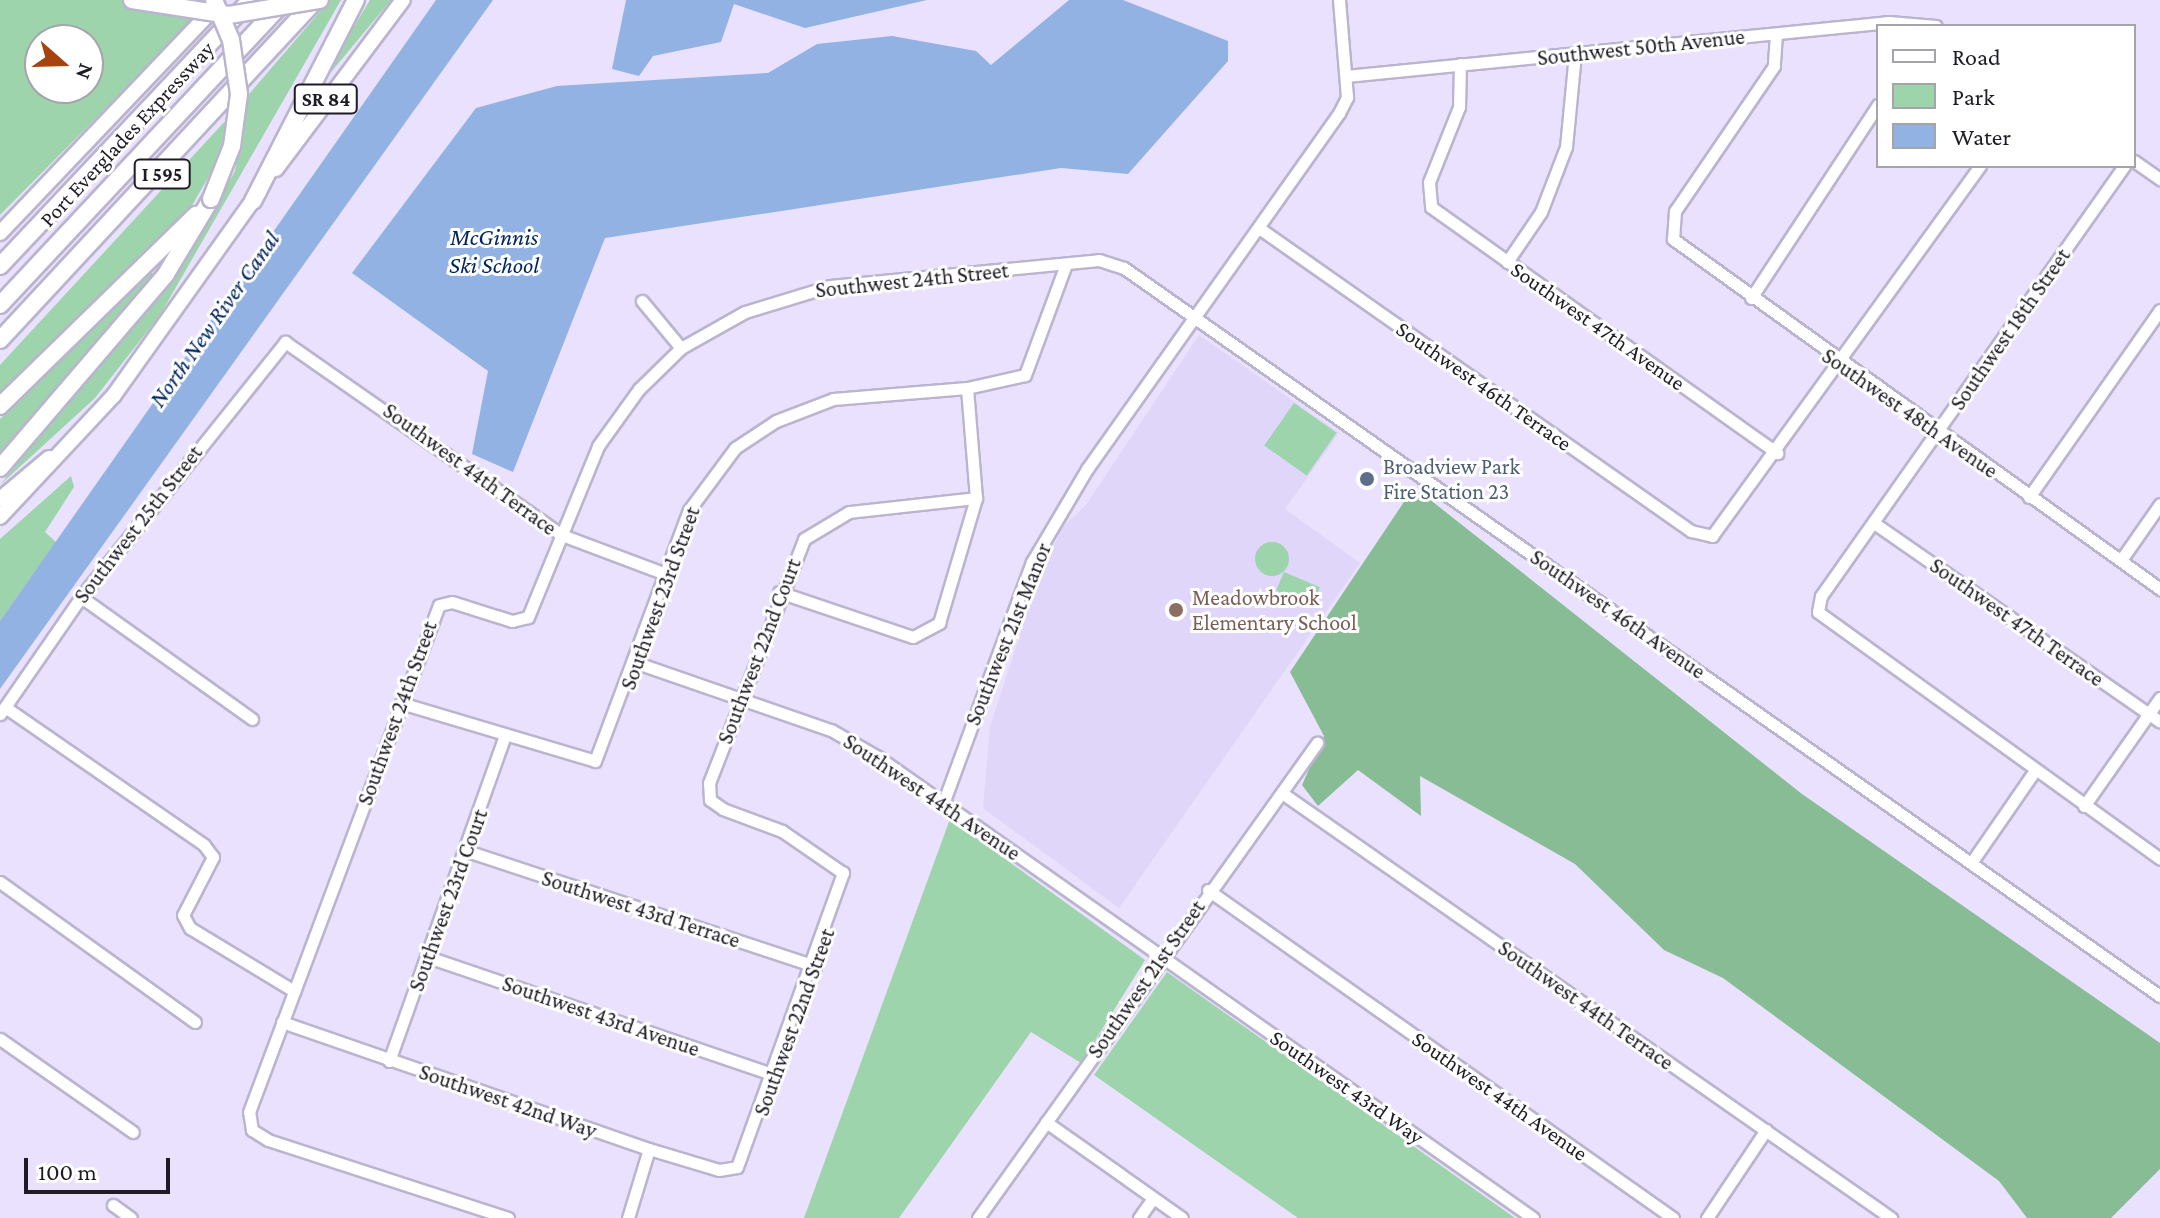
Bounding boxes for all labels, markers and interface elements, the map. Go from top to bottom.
street label: Southwest 50th Avenue [1536,23,1746,71]
north arrow [24,24,104,104]
legend [1876,24,2136,168]
street label: Port Everglades Expressway [34,36,220,232]
text: Road [1952,43,2001,70]
text: N [71,60,99,83]
road number: SR 84 [292,83,360,115]
text: Park [1952,83,1995,110]
text: Water [1952,123,2011,150]
road number: I 595 [132,158,192,190]
water label: McGinnis Ski School [449,223,539,279]
water label: North New River Canal [143,226,285,412]
street label: Southwest 18th Street [1944,243,2076,415]
street label: Southwest 47th Avenue [1506,256,1690,396]
street label: Southwest 24th Street [814,257,1010,303]
street label: Southwest 46th Terrace [1391,316,1577,456]
street label: Southwest 48th Avenue [1817,342,2003,484]
street label: Southwest 44th Terrace [378,397,562,541]
street label: Southwest 25th Street [68,440,208,608]
place label: Broadview Park Fire Station 23 [1383,453,1520,504]
marker: Broadview Park Fire Station 23 [1358,470,1376,488]
street label: Southwest 23rd Street [615,503,705,693]
street label: Southwest 21st Manor [959,539,1057,729]
street label: Southwest 46th Avenue [1525,544,1711,684]
street label: Southwest 47th Terrace [1925,552,2109,692]
street label: Southwest 22nd Court [711,555,807,747]
place label: Meadowbrook Elementary School [1192,584,1357,636]
marker: Meadowbrook Elementary School [1167,601,1185,619]
street label: Southwest 24th Street [351,617,443,809]
street label: Southwest 44th Avenue [838,728,1026,866]
street label: Southwest 23rd Court [403,805,493,995]
street label: Southwest 43rd Terrace [538,864,744,954]
street label: Southwest 21st Street [1082,895,1210,1063]
street label: Southwest 22nd Street [748,925,840,1119]
street label: Southwest 44th Terrace [1493,934,1679,1076]
street label: Southwest 43rd Avenue [499,970,703,1062]
street label: Southwest 43rd Way [1265,1024,1429,1150]
street label: Southwest 44th Avenue [1407,1026,1593,1166]
street label: Southwest 42nd Way [416,1058,600,1144]
scale bar [28,1142,174,1192]
text: 100 m [38,1158,97,1185]

